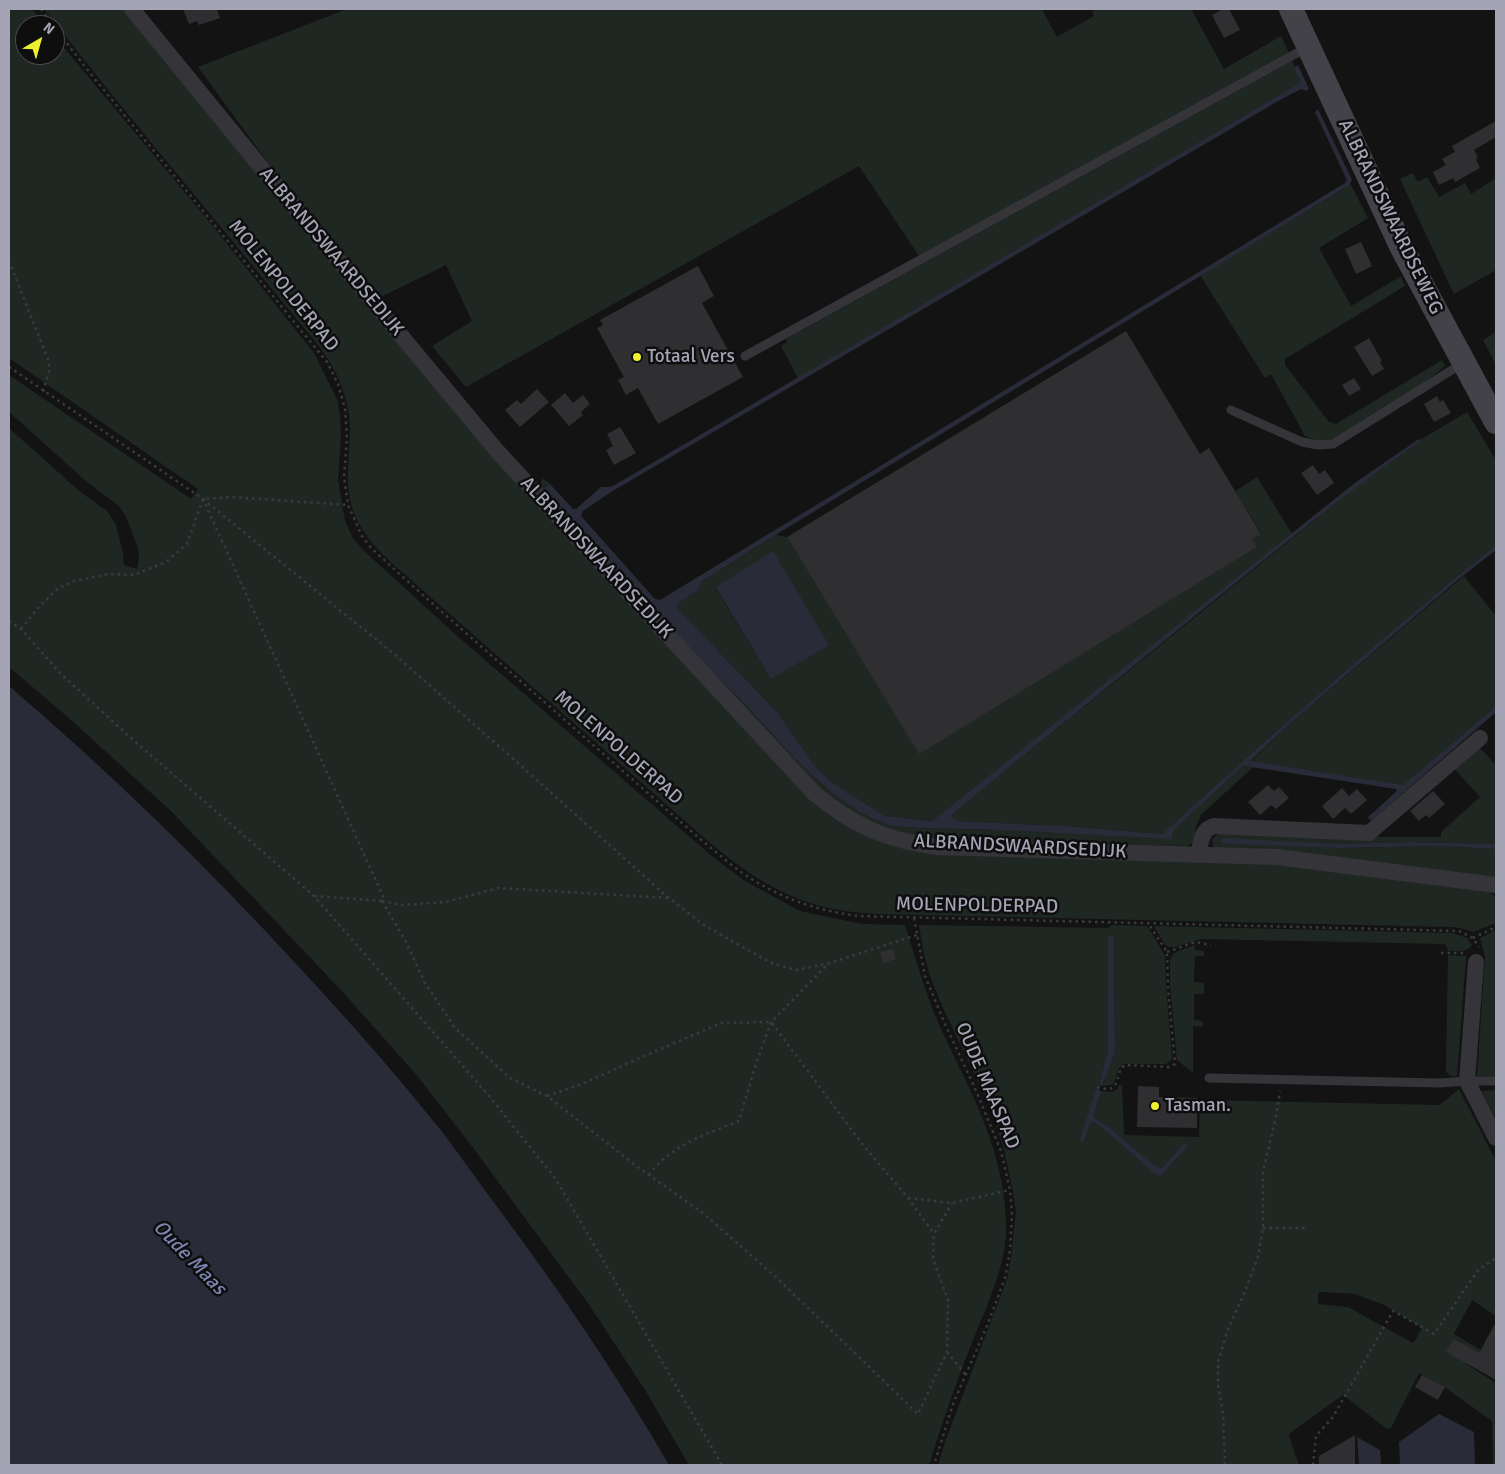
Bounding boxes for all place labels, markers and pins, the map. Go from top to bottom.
place label: Totaal Vers [647,346,735,368]
marker: Totaal Vers [631,351,643,363]
place label: Tasman. [1165,1095,1231,1117]
marker: Tasman. [1149,1100,1161,1112]

